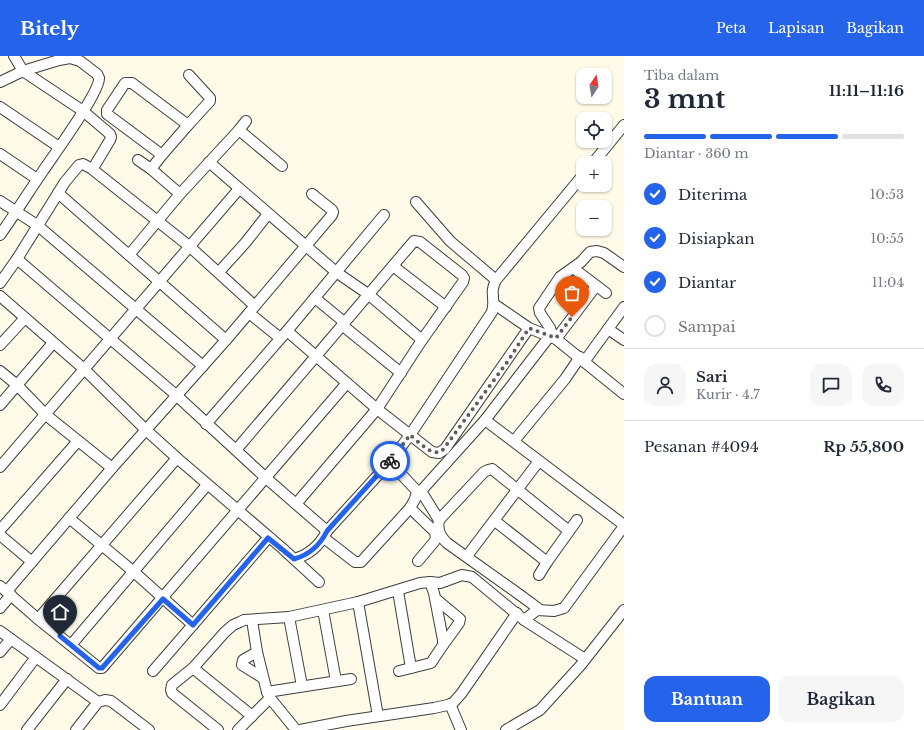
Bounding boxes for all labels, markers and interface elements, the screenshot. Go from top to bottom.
text: Bitely [20,17,79,40]
text: Peta [716,19,746,37]
text: Lapisan [768,19,824,37]
text: Bagikan [846,19,904,37]
text: Tiba dalam [644,67,719,84]
north arrow [576,68,612,104]
map controls [576,68,612,236]
text: 11:11–11:16 [829,81,904,100]
text: 3 mnt [644,83,725,115]
button: locate [576,112,612,148]
text: Diantar · 360 m [644,145,749,162]
button: + [576,156,612,192]
icon: check [644,183,666,205]
text: Diterima [678,185,747,204]
text: 10:53 [870,186,904,203]
button: − [576,200,612,236]
icon: check [644,227,666,249]
text: Disiapkan [678,229,755,248]
text: 10:55 [870,230,904,247]
icon: check [644,271,666,293]
text: Diantar [678,273,736,292]
text: 11:04 [872,274,904,291]
pin [555,276,589,317]
icon: bag [561,282,583,304]
text: Sampai [678,317,736,336]
button: person [644,364,686,406]
button: chat [810,364,852,406]
button: phone [862,364,904,406]
text: Sari [696,367,727,386]
text: Kurir · 4.7 [696,386,760,403]
text: Pesanan #4094 [644,437,759,456]
text: Rp 55,800 [823,437,904,456]
courier [370,441,410,481]
icon: bike [379,450,401,472]
pin [43,595,77,636]
icon: home [49,601,71,623]
button: Bantuan [644,676,770,722]
button: Bagikan [778,676,904,722]

